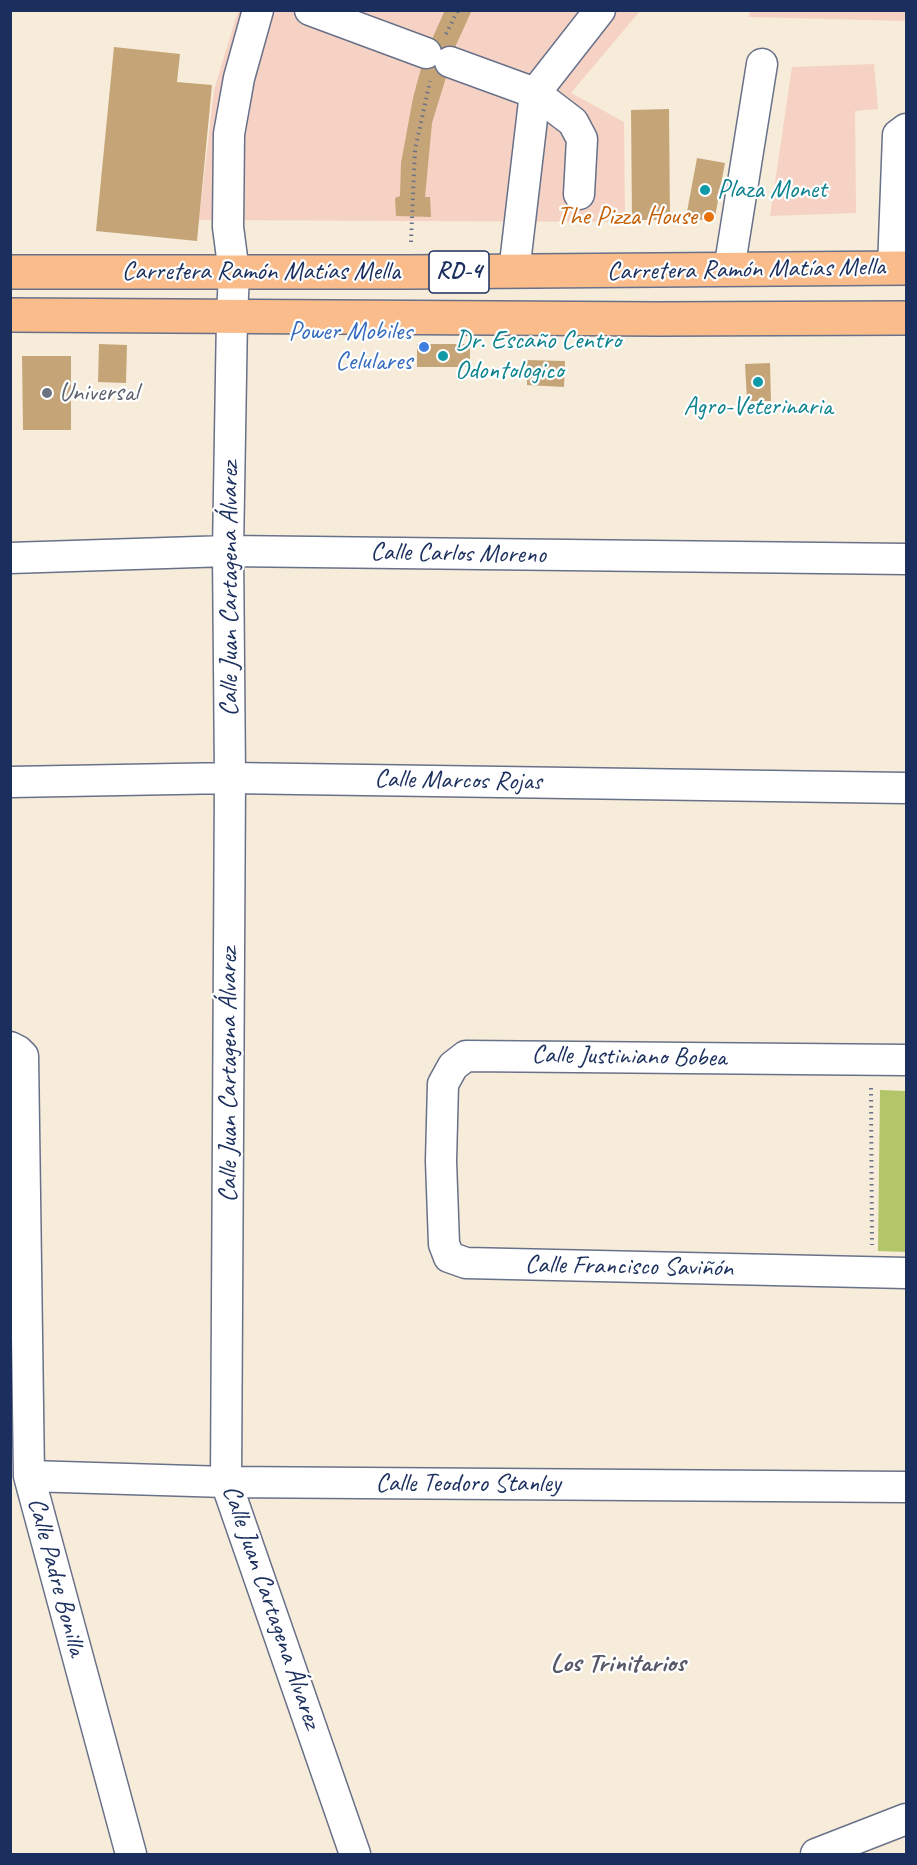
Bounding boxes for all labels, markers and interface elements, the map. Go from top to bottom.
place label: Plaza Monet [717,174,827,206]
marker: Plaza Monet [698,183,712,197]
place label: The Pizza House [557,201,697,233]
marker: The Pizza House [702,210,716,224]
road number: RD-4 [429,251,489,293]
street label: Carretera Ramón Matías Mella [607,252,885,288]
street label: Carretera Ramón Matías Mella [122,256,400,288]
place label: Power Mobiles Celulares [288,316,412,378]
place label: Dr. Escaño Centro Odontologico [455,325,621,386]
marker: Power Mobiles Celulares [417,340,431,354]
marker: Dr. Escaño Centro Odontologico [436,349,450,363]
marker: Agro-Veterinaria [751,375,765,389]
place label: Universal [59,377,138,409]
marker: Universal [40,386,54,400]
place label: Agro-Veterinaria [684,391,832,423]
street label: Calle Juan Cartagena Álvarez [214,461,246,717]
street label: Calle Carlos Moreno [370,537,546,571]
street label: Calle Marcos Rojas [374,764,542,798]
street label: Calle Juan Cartagena Álvarez [213,947,245,1203]
street label: Calle Justiniano Bobea [531,1040,727,1074]
street label: Calle Francisco Saviñón [525,1250,733,1284]
street label: Calle Teodoro Stanley [375,1468,561,1500]
street label: Calle Juan Cartagena Álvarez [215,1481,327,1733]
street label: Calle Padre Bonilla [20,1494,92,1660]
district label: Los Trinitarios [551,1648,685,1680]

